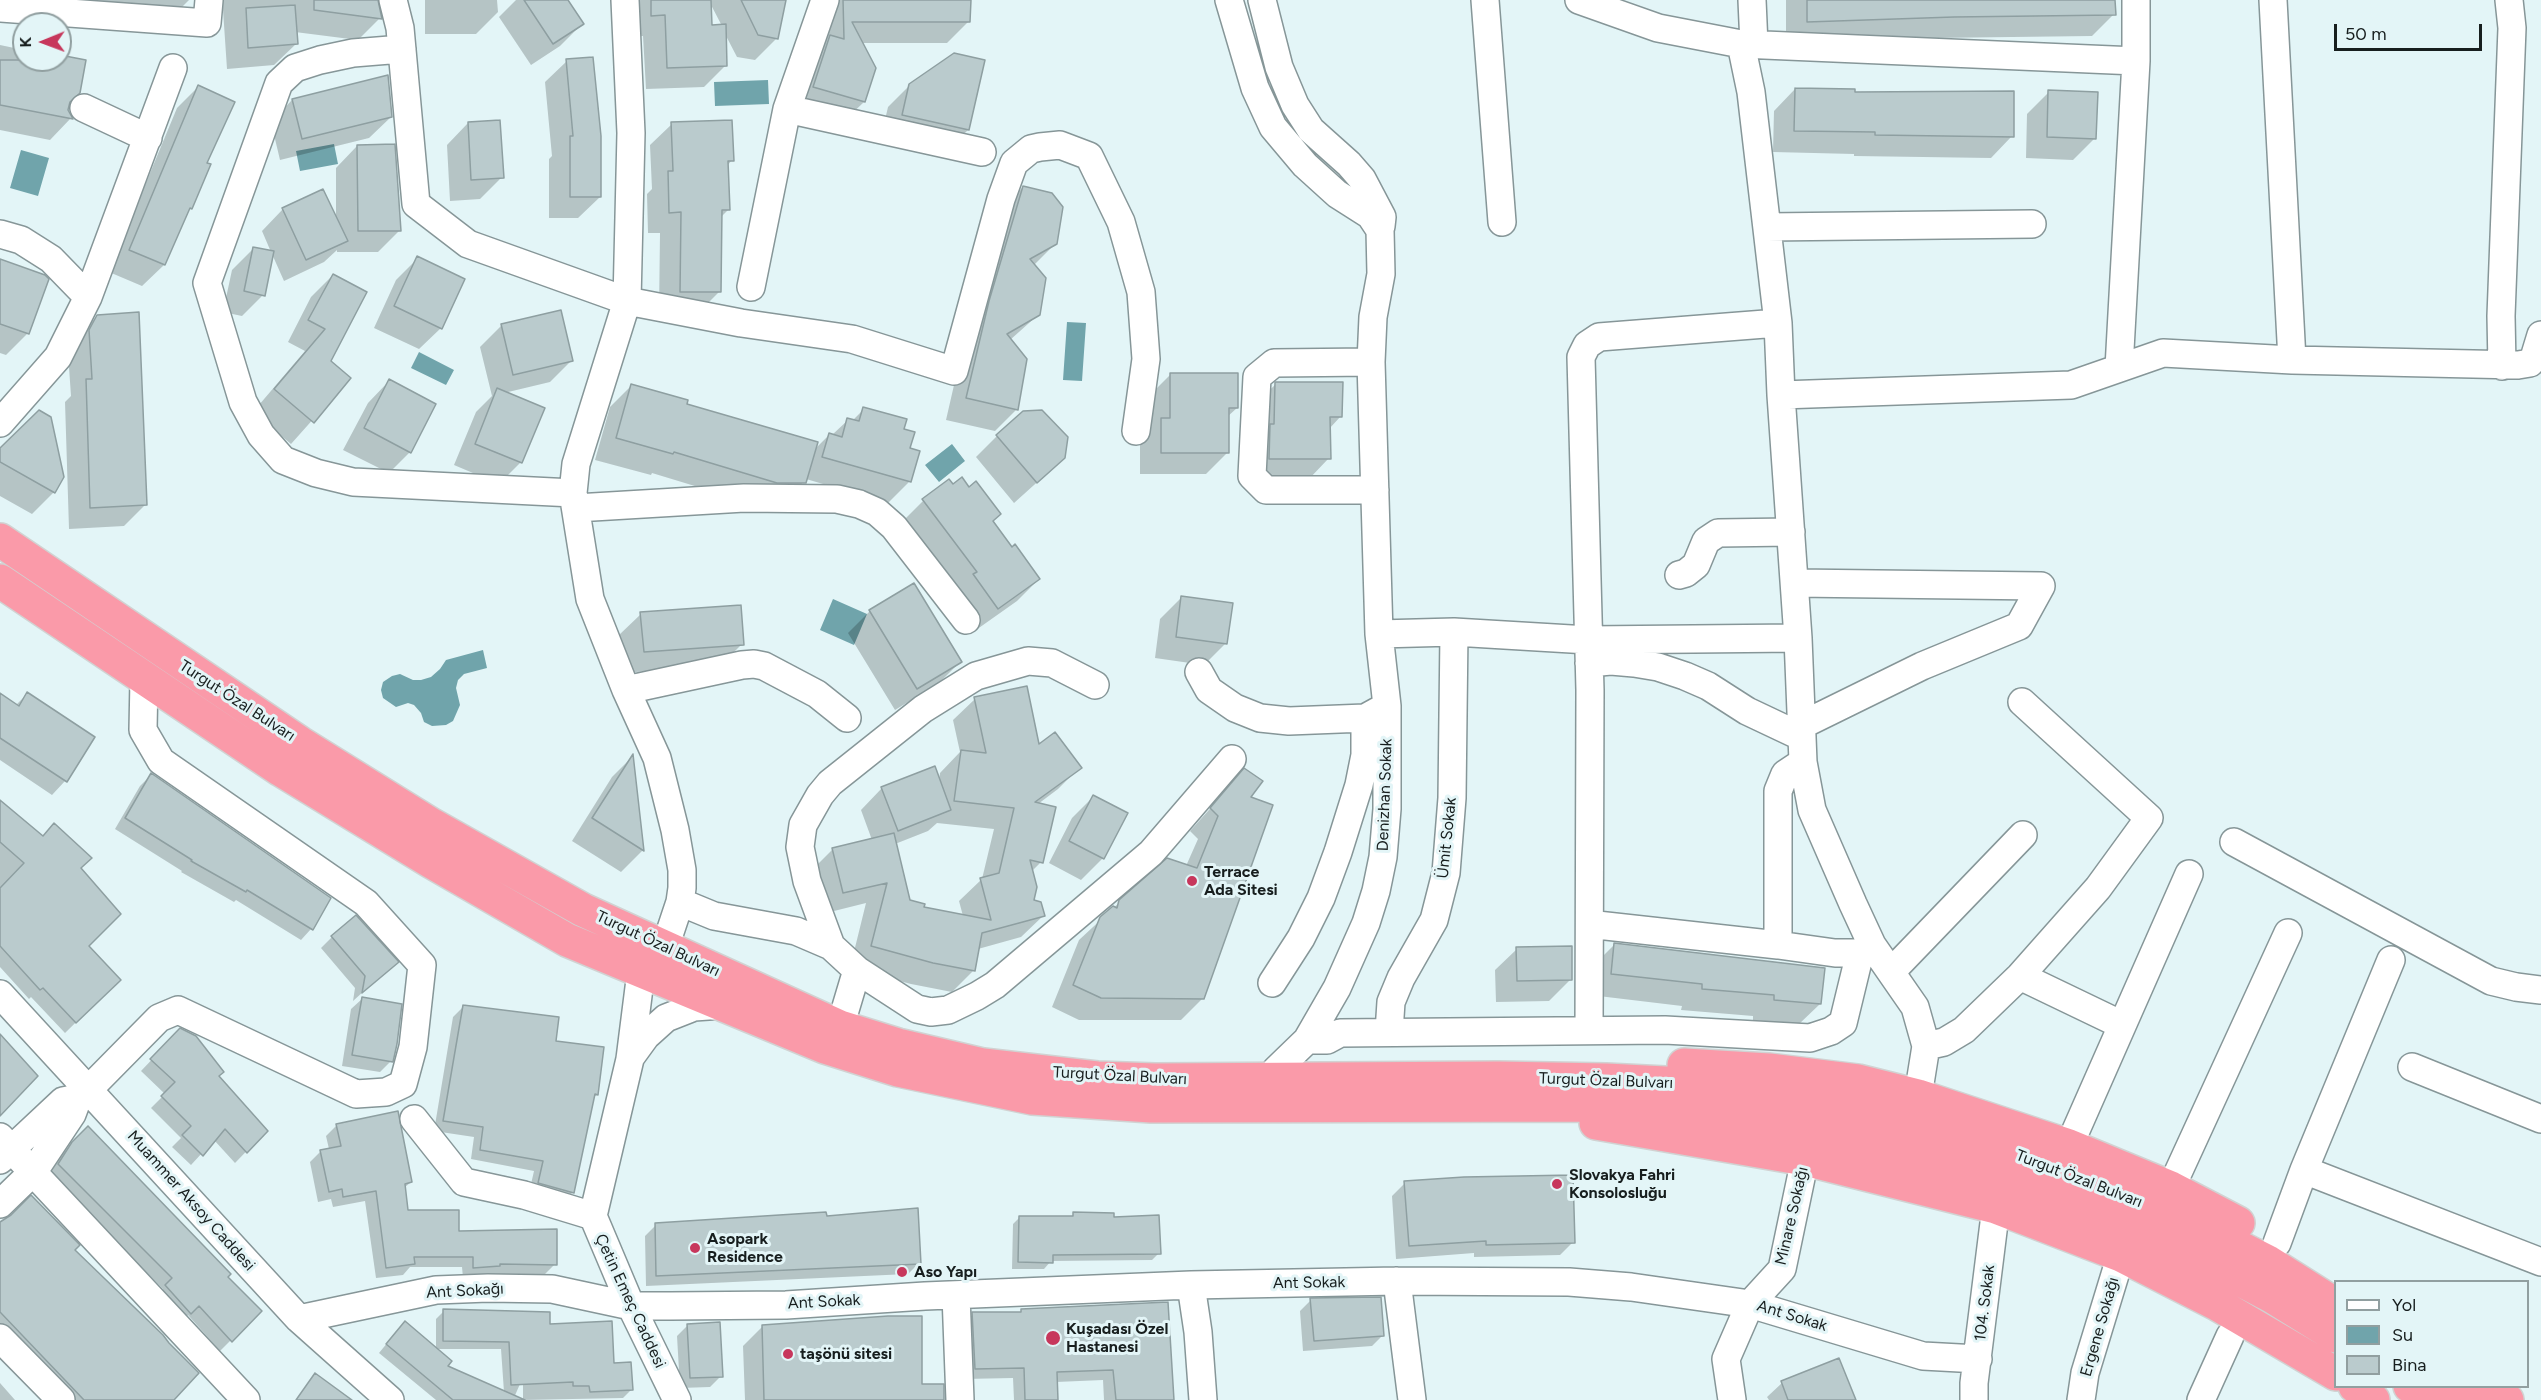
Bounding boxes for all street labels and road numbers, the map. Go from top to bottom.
street label: Turgut Özal Bulvarı [175,656,299,746]
street label: Denizhan Sokak [1373,738,1397,852]
street label: Ümit Sokak [1433,797,1461,879]
street label: Turgut Özal Bulvarı [593,907,723,981]
street label: Turgut Özal Bulvarı [1052,1063,1188,1089]
street label: Turgut Özal Bulvarı [1539,1069,1673,1093]
street label: Muammer Aksoy Caddesi [123,1127,259,1275]
street label: Turgut Özal Bulvarı [2013,1146,2145,1212]
street label: Minare Sokağı [1771,1165,1813,1267]
street label: Çetin Emeç Caddesi [591,1231,669,1371]
street label: 104. Sokak [1971,1264,1999,1342]
street label: Ant Sokak [1273,1273,1345,1293]
street label: Ergene Sokağı [2077,1275,2123,1379]
street label: Ant Sokağı [426,1279,504,1303]
street label: Ant Sokak [787,1291,861,1313]
street label: Ant Sokak [1755,1296,1829,1336]

